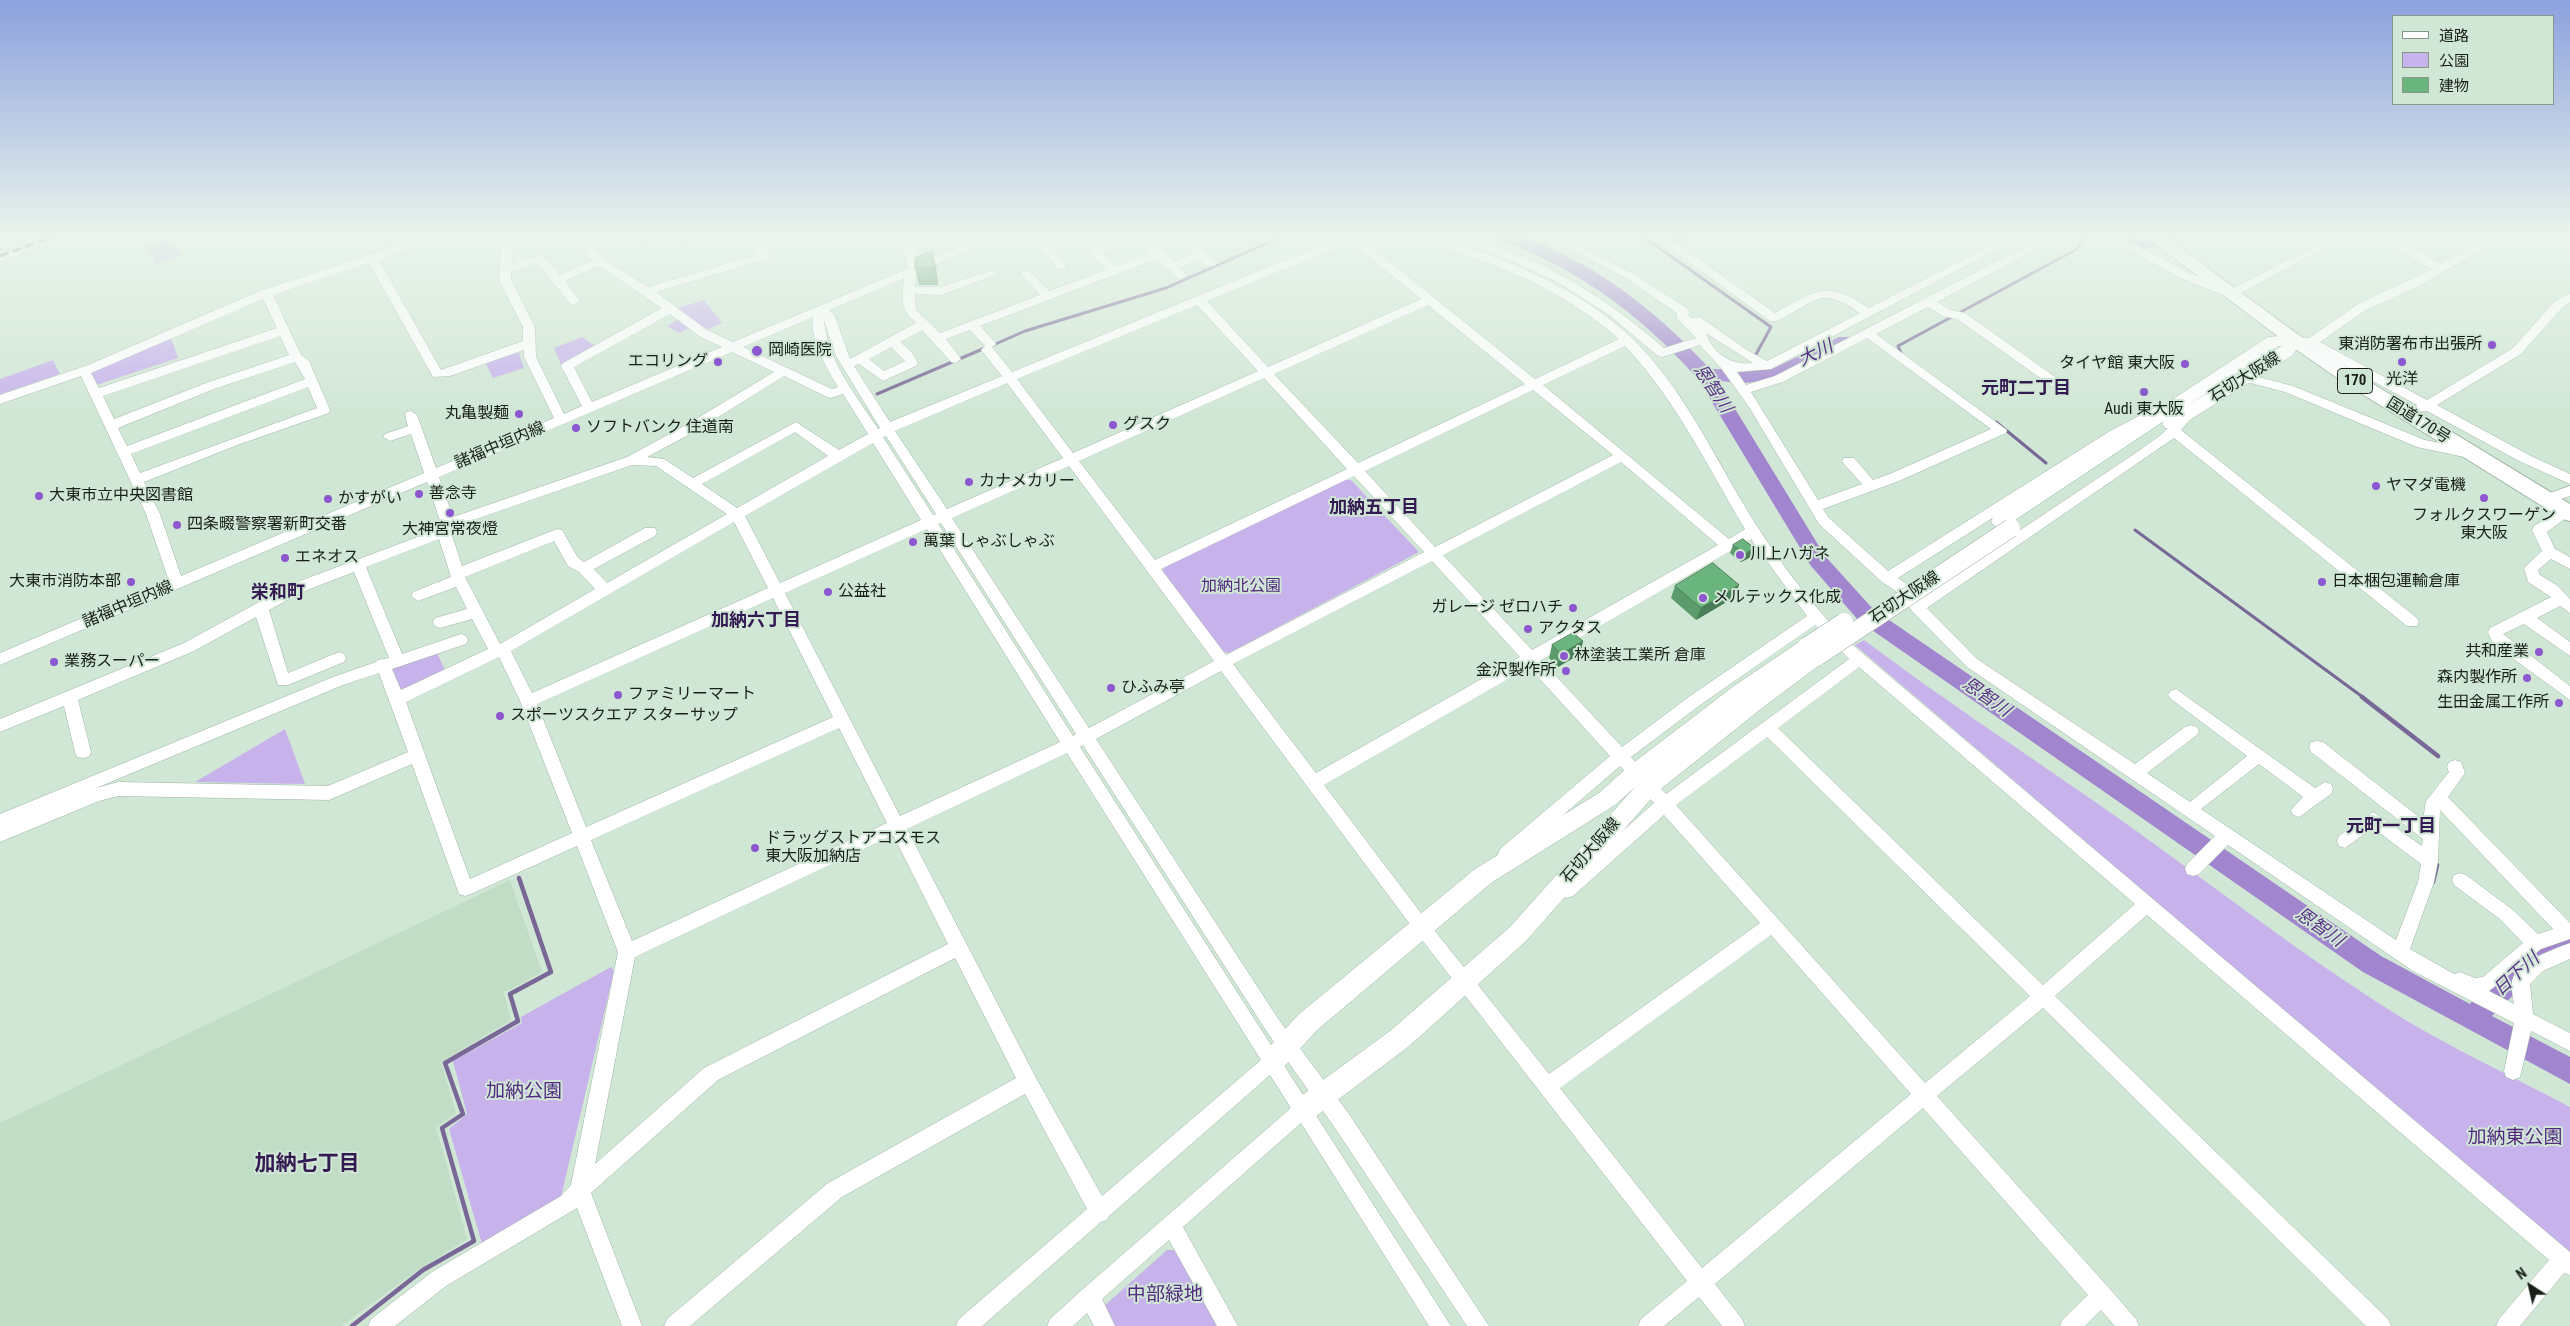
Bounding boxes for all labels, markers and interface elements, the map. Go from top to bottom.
legend [2392,15,2555,105]
text: 道路 [2439,27,2469,45]
text: 公園 [2439,52,2469,70]
text: 建物 [2439,77,2469,95]
place label: 東消防署布市出張所 [2338,335,2482,355]
water label: 大川 [1795,336,1837,372]
marker: 東消防署布市出張所 [2486,339,2498,351]
place label: 岡崎医院 [768,341,832,361]
marker: 岡崎医院 [750,344,764,358]
street label: 石切大阪線 [2206,349,2284,407]
place label: エコリング [628,352,708,372]
place label: タイヤ館 東大阪 [2059,354,2175,374]
marker: エコリング [712,356,724,368]
marker: 光洋 [2396,356,2408,368]
marker: タイヤ館 東大阪 [2179,358,2191,370]
water label: 恩智川 [1688,361,1736,417]
road number: 170 [2338,368,2372,394]
place label: 光洋 [2386,370,2418,390]
district label: 元町二丁目 [1981,378,2071,400]
marker: Audi 東大阪 [2138,386,2150,398]
street label: 国道170号 [2383,394,2453,448]
place label: Audi 東大阪 [2104,400,2184,420]
place label: 丸亀製麺 [445,404,509,424]
marker: 丸亀製麺 [513,408,525,420]
place label: グスク [1123,415,1171,435]
street label: 諸福中垣内線 [452,418,548,474]
place label: ソフトバンク 住道南 [586,418,734,438]
marker: グスク [1107,419,1119,431]
marker: ソフトバンク 住道南 [570,422,582,434]
place label: カナメカリー [979,472,1075,492]
marker: カナメカリー [963,476,975,488]
place label: ヤマダ電機 [2386,476,2466,496]
marker: ヤマダ電機 [2370,480,2382,492]
place label: 善念寺 [429,484,477,504]
place label: 大東市立中央図書館 [49,486,193,506]
marker: 善念寺 [413,488,425,500]
place label: かすがい [338,489,402,509]
marker: 大東市立中央図書館 [33,490,45,502]
marker: フォルクスワーゲン 東大阪 [2478,492,2490,504]
marker: かすがい [322,493,334,505]
district label: 加納五丁目 [1329,497,1419,519]
place label: フォルクスワーゲン 東大阪 [2412,506,2556,544]
marker: 大神宮常夜燈 [444,507,456,519]
place label: 四条畷警察署新町交番 [187,515,347,535]
marker: 四条畷警察署新町交番 [171,519,183,531]
place label: 大神宮常夜燈 [402,520,498,540]
place label: 萬葉 しゃぶしゃぶ [923,532,1055,552]
marker: 萬葉 しゃぶしゃぶ [907,536,919,548]
place label: 川上ハガネ [1750,545,1830,565]
place label: エネオス [295,548,359,568]
marker: 川上ハガネ [1734,549,1746,561]
marker: エネオス [279,552,291,564]
street label: 石切大阪線 [1866,568,1944,628]
place label: 大東市消防本部 [9,572,121,592]
place label: 日本梱包運輸倉庫 [2332,572,2460,592]
marker: 大東市消防本部 [125,576,137,588]
marker: 日本梱包運輸倉庫 [2316,576,2328,588]
street label: 諸福中垣内線 [80,577,176,633]
park label: 加納北公園 [1201,577,1281,597]
district label: 栄和町 [251,582,305,604]
place label: 公益社 [838,582,886,602]
marker: 公益社 [822,586,834,598]
place label: メルテックス化成 [1713,588,1841,608]
marker: メルテックス化成 [1697,592,1709,604]
place label: ガレージ ゼロハチ [1431,598,1563,618]
marker: ガレージ ゼロハチ [1567,602,1579,614]
district label: 加納六丁目 [711,610,801,632]
place label: アクタス [1538,619,1602,639]
marker: アクタス [1522,623,1534,635]
place label: 共和産業 [2465,642,2529,662]
place label: 林塗装工業所 倉庫 [1574,646,1706,666]
marker: 共和産業 [2533,646,2545,658]
marker: 林塗装工業所 倉庫 [1558,650,1570,662]
place label: 業務スーパー [64,652,160,672]
marker: 業務スーパー [48,656,60,668]
place label: 金沢製作所 [1476,661,1556,681]
marker: 金沢製作所 [1560,665,1572,677]
place label: 森内製作所 [2437,668,2517,688]
marker: 森内製作所 [2521,672,2533,684]
water label: 恩智川 [1958,674,2014,722]
place label: ひふみ亭 [1121,678,1185,698]
marker: ひふみ亭 [1105,682,1117,694]
place label: ファミリーマート [628,685,756,705]
marker: ファミリーマート [612,689,624,701]
place label: 生田金属工作所 [2437,693,2549,713]
marker: 生田金属工作所 [2553,697,2565,709]
place label: スポーツスクエア スターサップ [510,706,738,726]
marker: スポーツスクエア スターサップ [494,710,506,722]
street label: 石切大阪線 [1558,815,1624,887]
district label: 元町一丁目 [2346,816,2436,838]
place label: ドラッグストアコスモス 東大阪加納店 [765,829,941,867]
marker: ドラッグストアコスモス 東大阪加納店 [749,842,761,854]
water label: 恩智川 [2291,904,2347,952]
water label: 日下川 [2490,949,2544,1001]
park label: 加納公園 [486,1081,562,1103]
park label: 加納東公園 [2468,1127,2562,1149]
district label: 加納七丁目 [255,1152,359,1178]
north arrow [2505,1261,2555,1311]
text: N [2513,1265,2529,1283]
park label: 中部緑地 [1127,1284,1203,1306]

